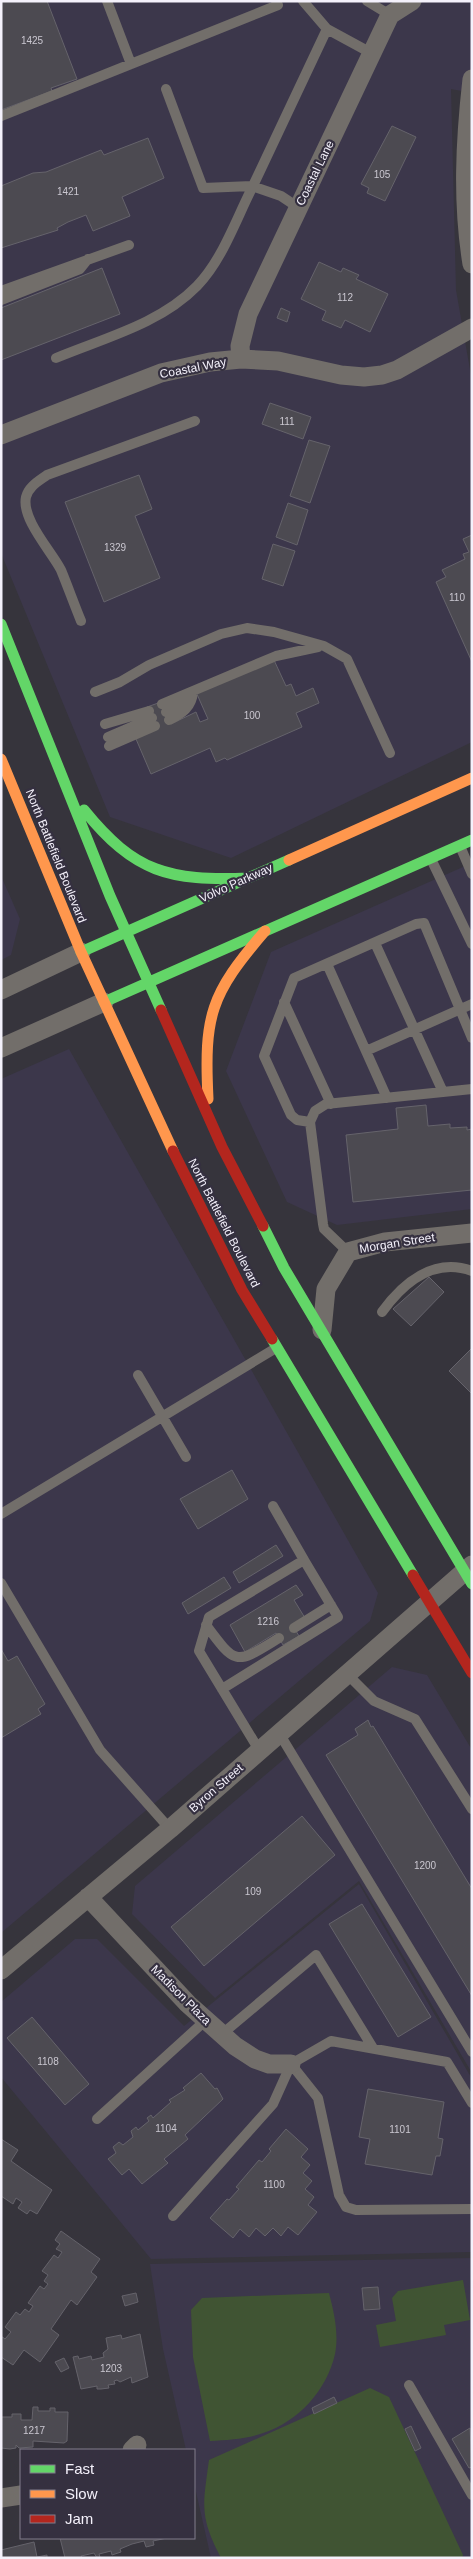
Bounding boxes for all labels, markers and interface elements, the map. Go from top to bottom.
house number: 1425 [21,35,44,46]
street label: Coastal Lane [293,138,337,208]
house number: 105 [374,169,391,180]
house number: 1421 [57,186,80,197]
house number: 112 [337,292,353,303]
street label: Coastal Way [158,355,228,381]
house number: 111 [279,416,295,427]
house number: 1329 [104,542,127,553]
house number: 110 [449,592,465,603]
house number: 100 [244,710,261,721]
street label: North Battlefield Boulevard [23,787,89,925]
street label: Volvo Parkway [197,861,275,905]
street label: North Battlefield Boulevard [185,1156,263,1290]
street label: Morgan Street [358,1230,436,1256]
house number: 1216 [257,1616,280,1627]
street label: Byron Street [186,1760,246,1815]
house number: 1200 [414,1860,437,1871]
house number: 109 [245,1886,262,1897]
street label: Madison Plaza [148,1962,214,2028]
house number: 1108 [37,2056,59,2067]
house number: 1104 [155,2123,177,2134]
house number: 1101 [389,2124,411,2135]
house number: 1100 [263,2179,285,2190]
house number: 1203 [100,2363,123,2374]
house number: 1217 [23,2425,46,2436]
legend [20,2449,195,2539]
text: Fast [65,2460,95,2477]
text: Slow [65,2485,98,2502]
text: Jam [65,2510,93,2527]

